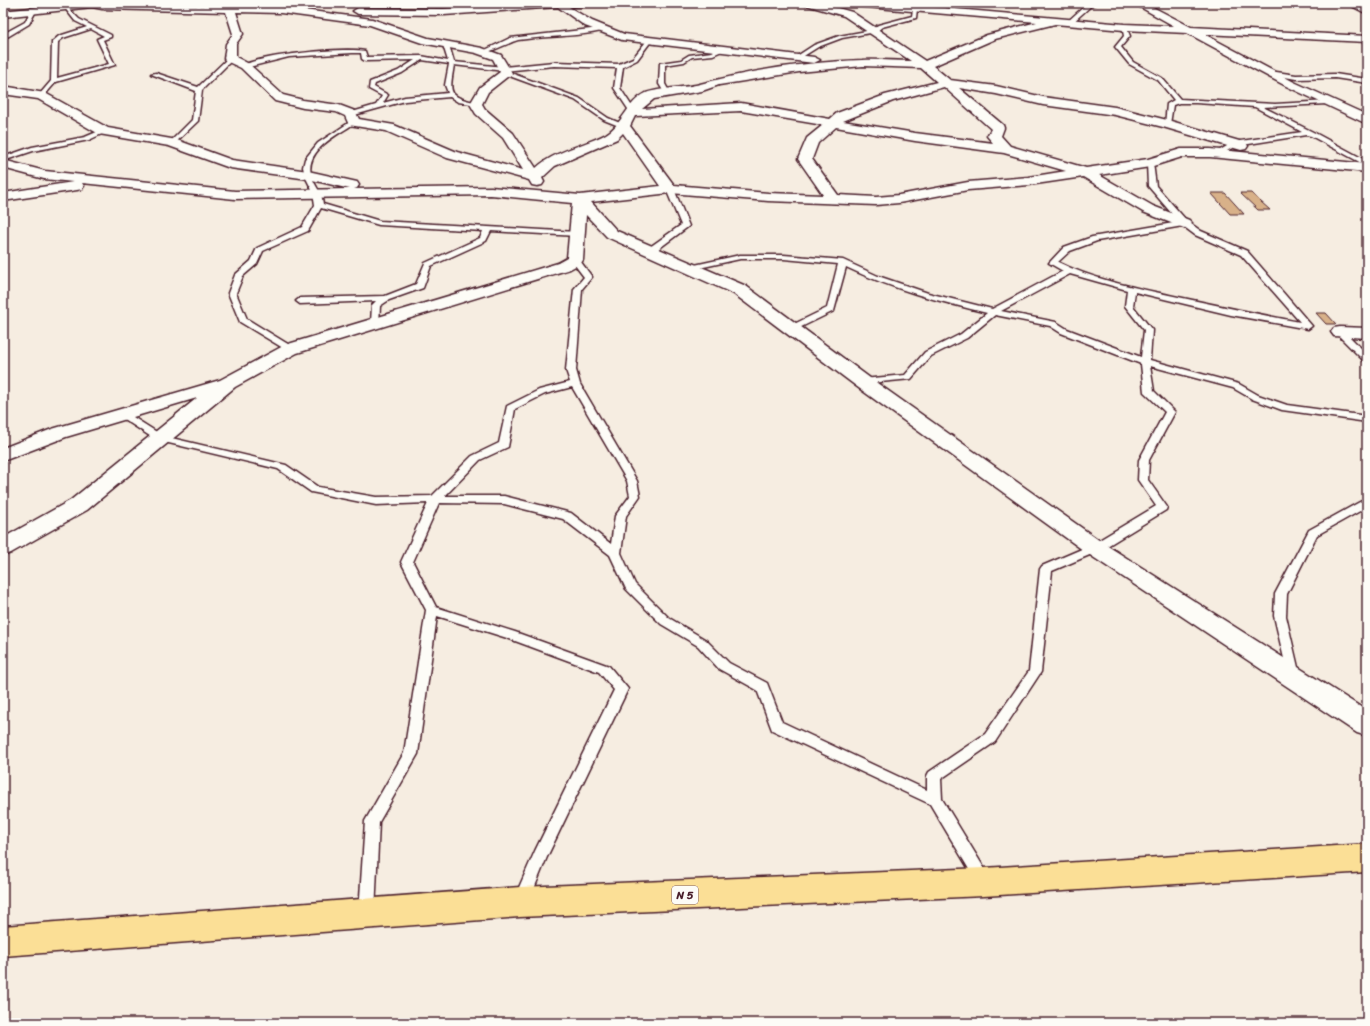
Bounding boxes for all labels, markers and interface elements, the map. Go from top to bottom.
road number: N 5 [672,886,698,904]

